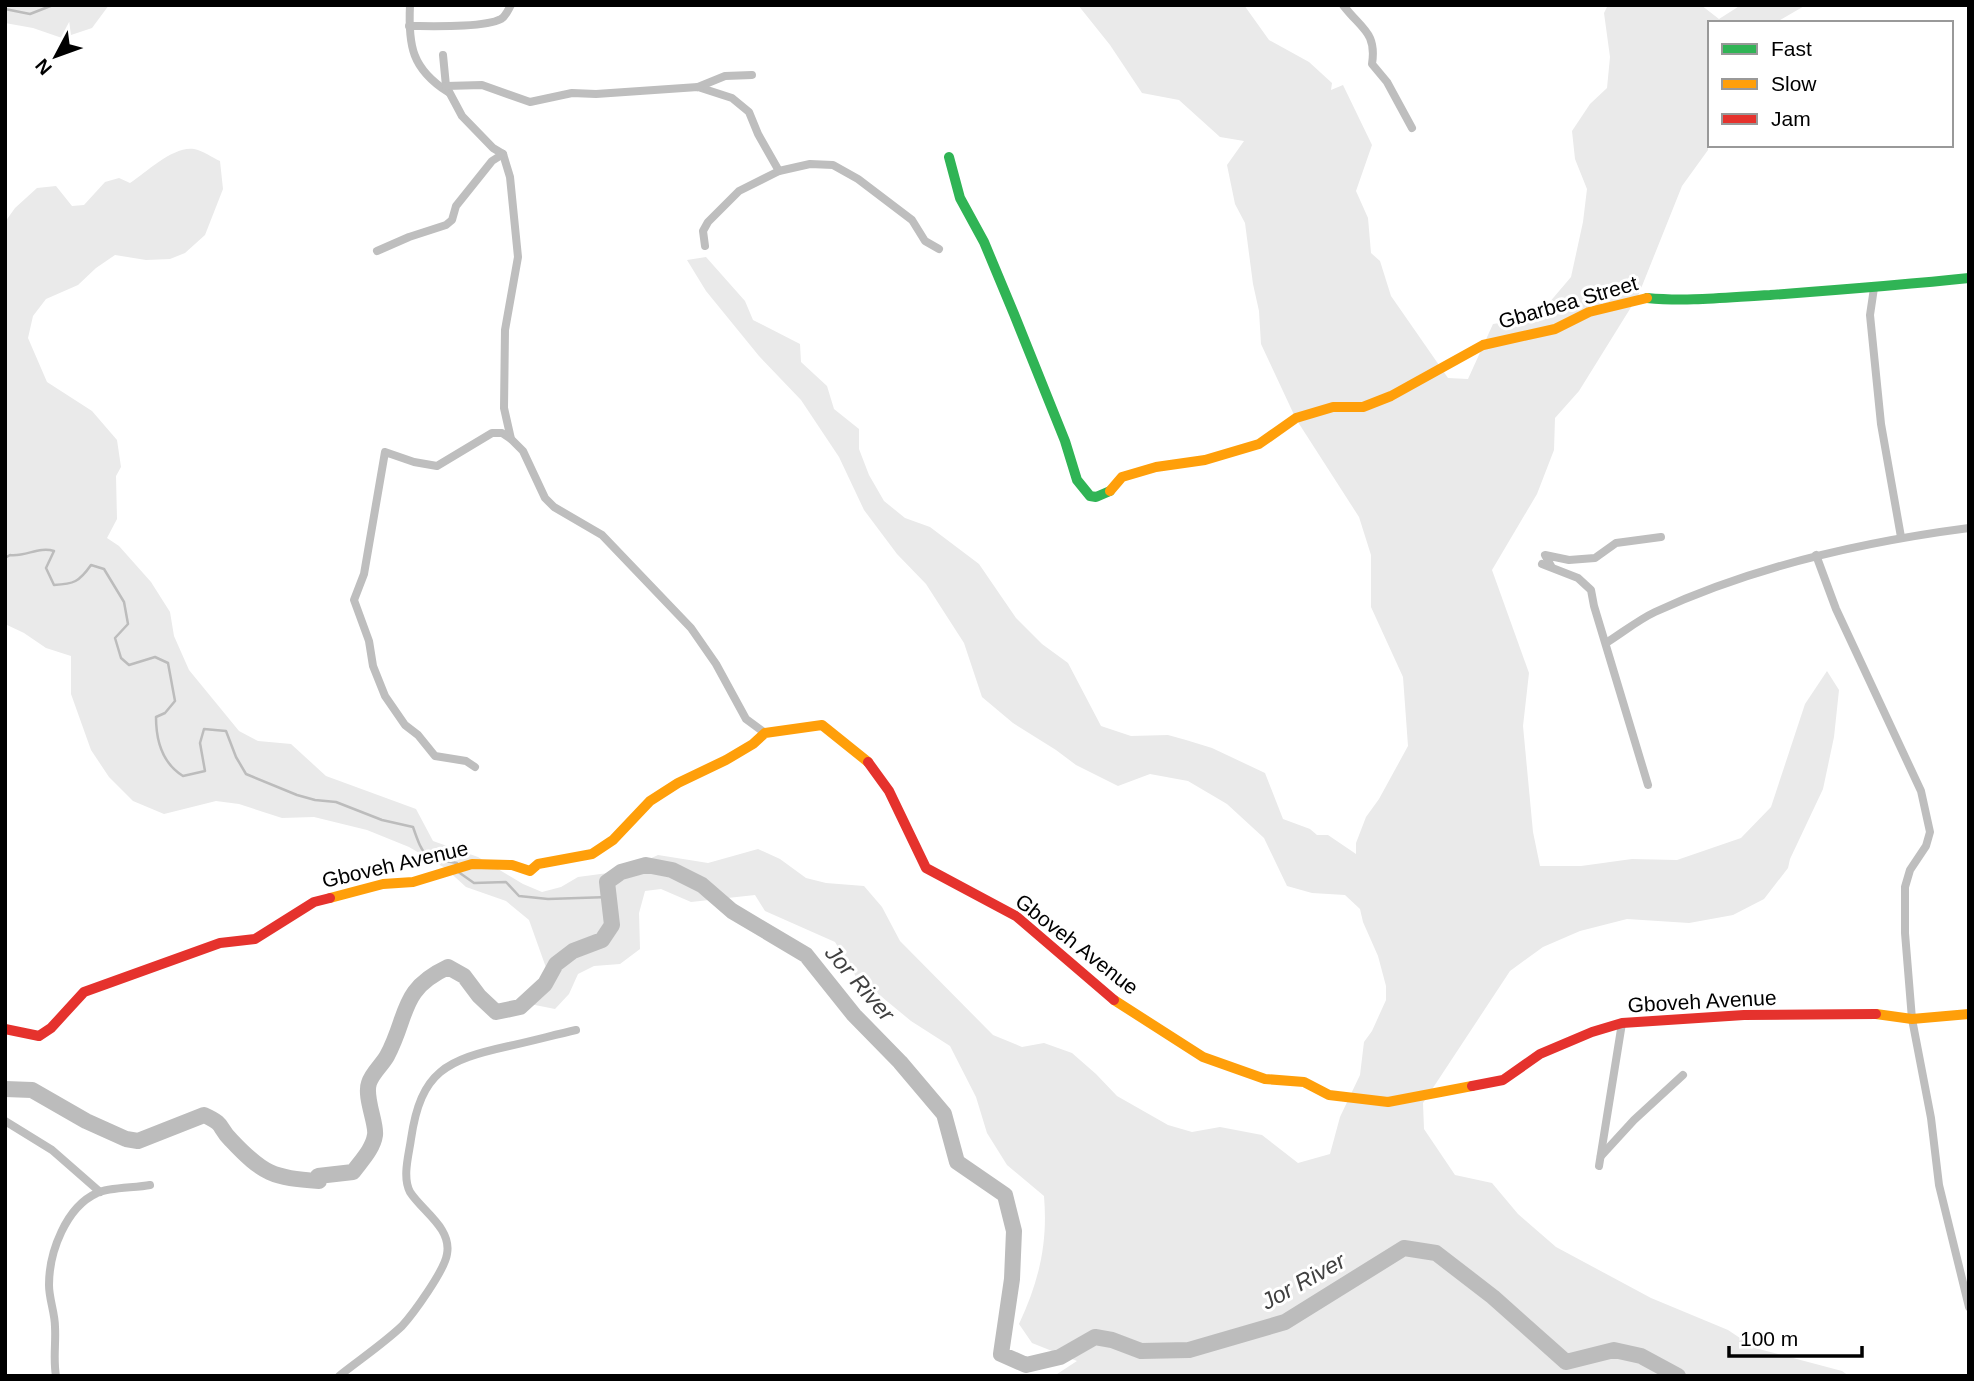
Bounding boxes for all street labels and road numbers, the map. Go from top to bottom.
street label: Gbarbea Street [1496,271,1640,333]
street label: Gboveh Avenue [320,836,470,892]
street label: Gboveh Avenue [1011,889,1143,999]
street label: Gboveh Avenue [1627,986,1777,1016]

